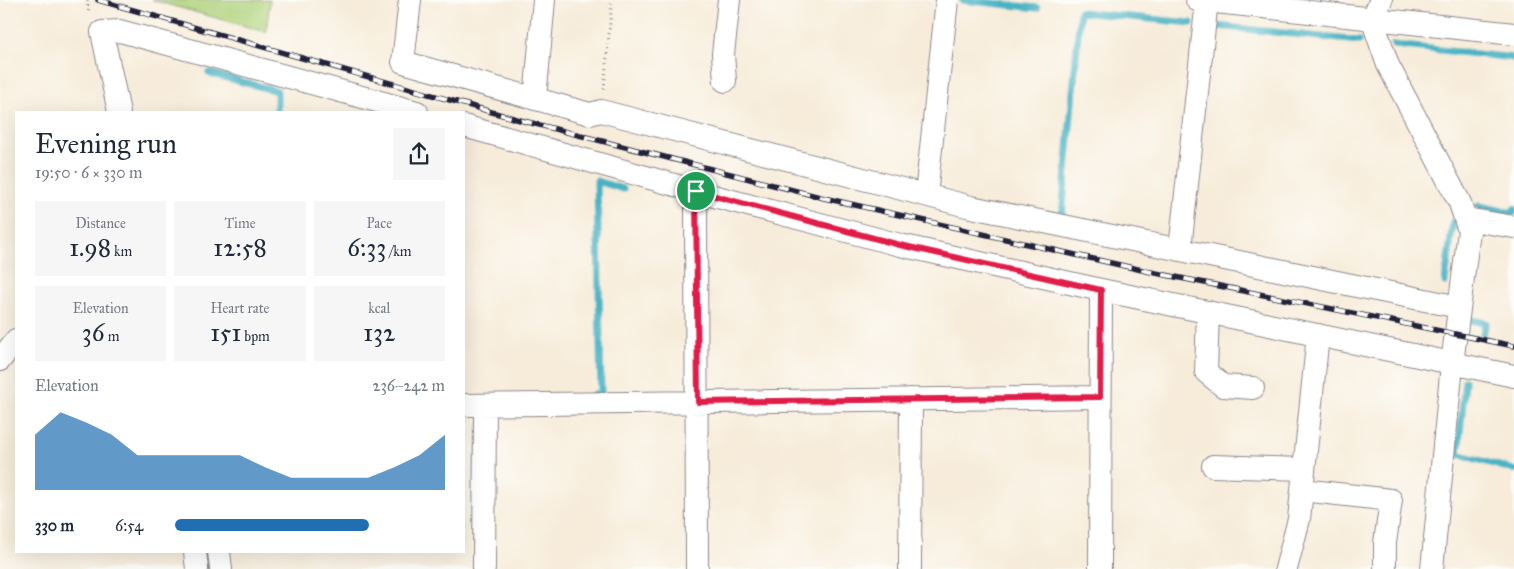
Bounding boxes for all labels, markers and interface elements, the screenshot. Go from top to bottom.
text: Evening run [35,126,177,161]
button: share [393,128,445,180]
text: 19:50 · 6 × 330 m [35,163,142,182]
pin [675,170,717,212]
icon: arrive [682,177,710,205]
text: Distance [76,215,126,232]
text: Time [224,215,255,232]
text: Pace [367,215,392,232]
text: 1.98 [69,232,111,263]
text: 12:58 [213,232,267,263]
text: 6:33 [347,232,386,263]
text: km [111,243,132,260]
text: /km [386,243,411,260]
text: Elevation [73,300,128,317]
text: Heart rate [211,300,269,317]
text: kcal [368,300,390,317]
text: 36 [82,317,105,348]
text: 151 [210,317,241,348]
text: 132 [363,317,395,348]
text: m [105,328,119,345]
text: bpm [241,328,270,345]
text: Elevation [35,376,99,395]
text: 236–242 m [373,376,445,395]
text: 330 m [35,516,74,535]
text: 6:54 [115,516,143,535]

